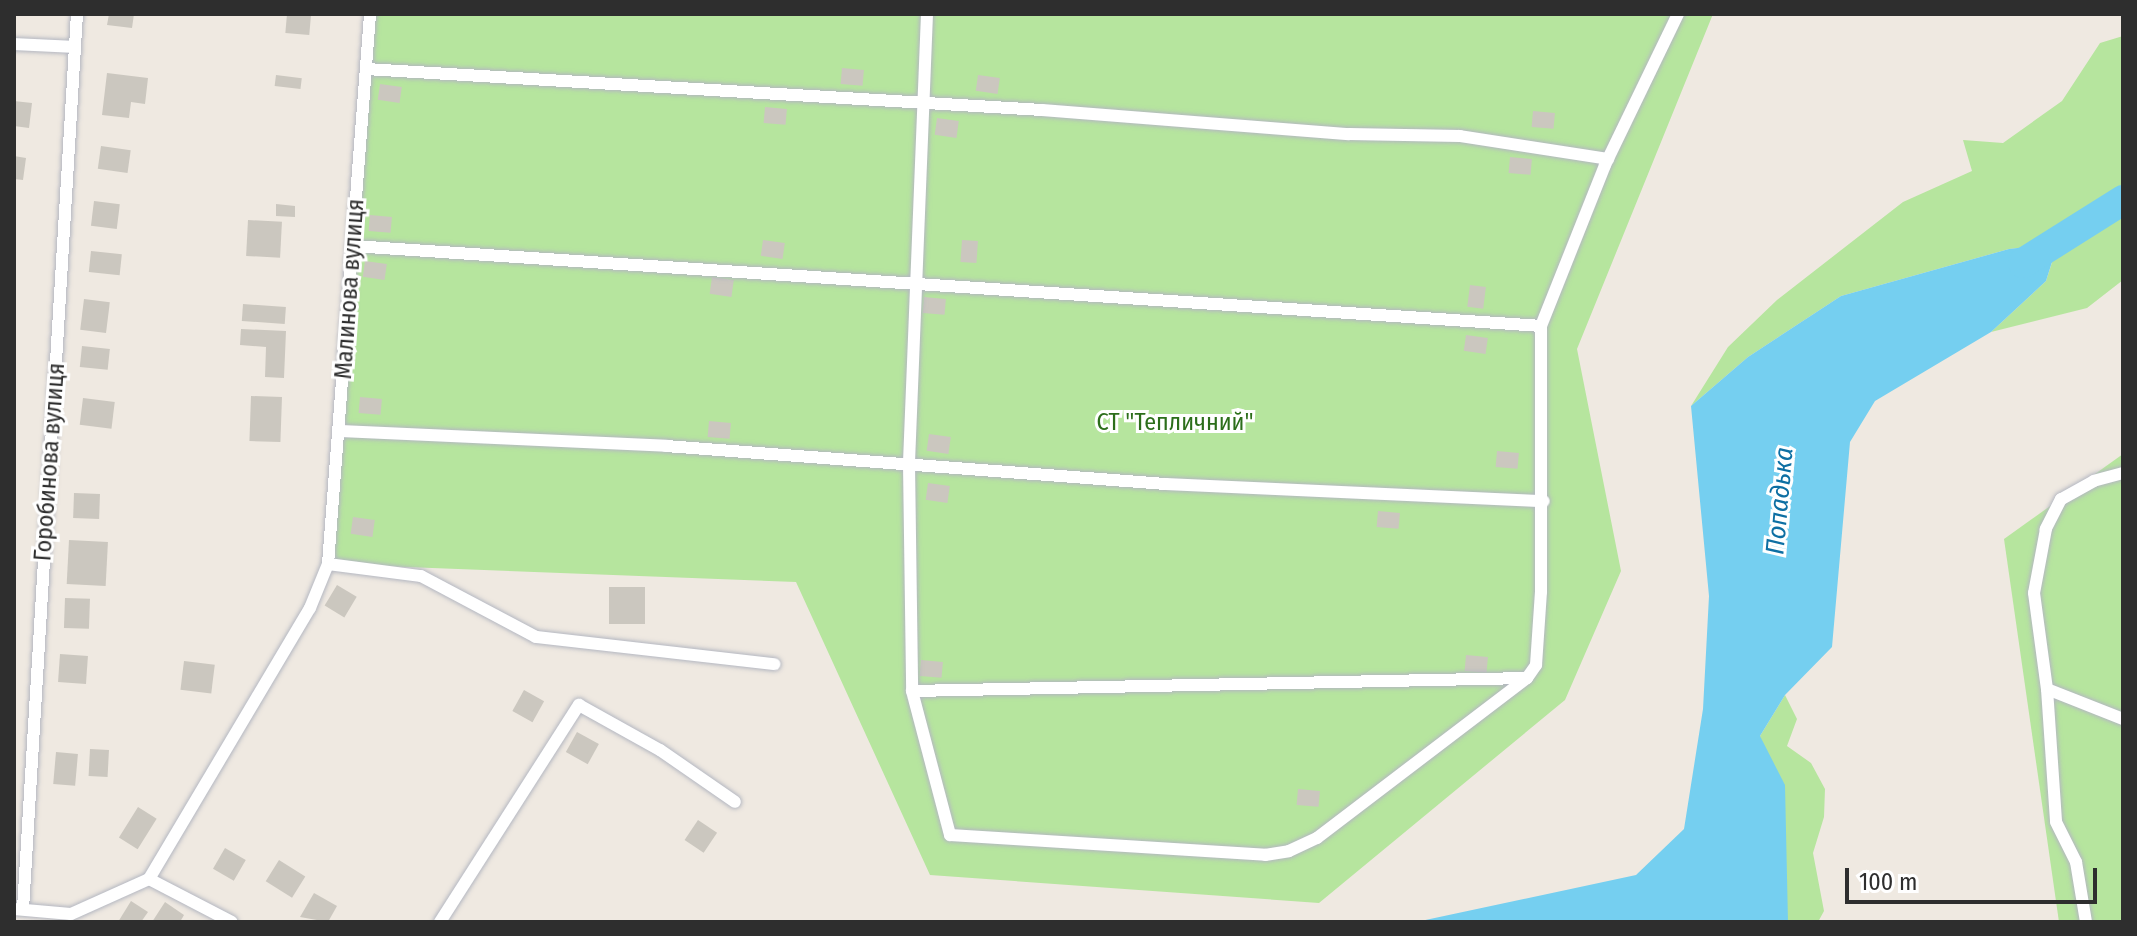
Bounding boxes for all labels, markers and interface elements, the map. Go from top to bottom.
street label: Малинова вулиця [329,198,371,380]
street label: Горобинова вулиця [29,362,71,562]
park label: СТ "Тепличний" [1096,409,1254,437]
water label: Попадька [1760,446,1800,556]
scale bar [1849,852,2101,902]
text: 100 m [1859,868,1917,896]

